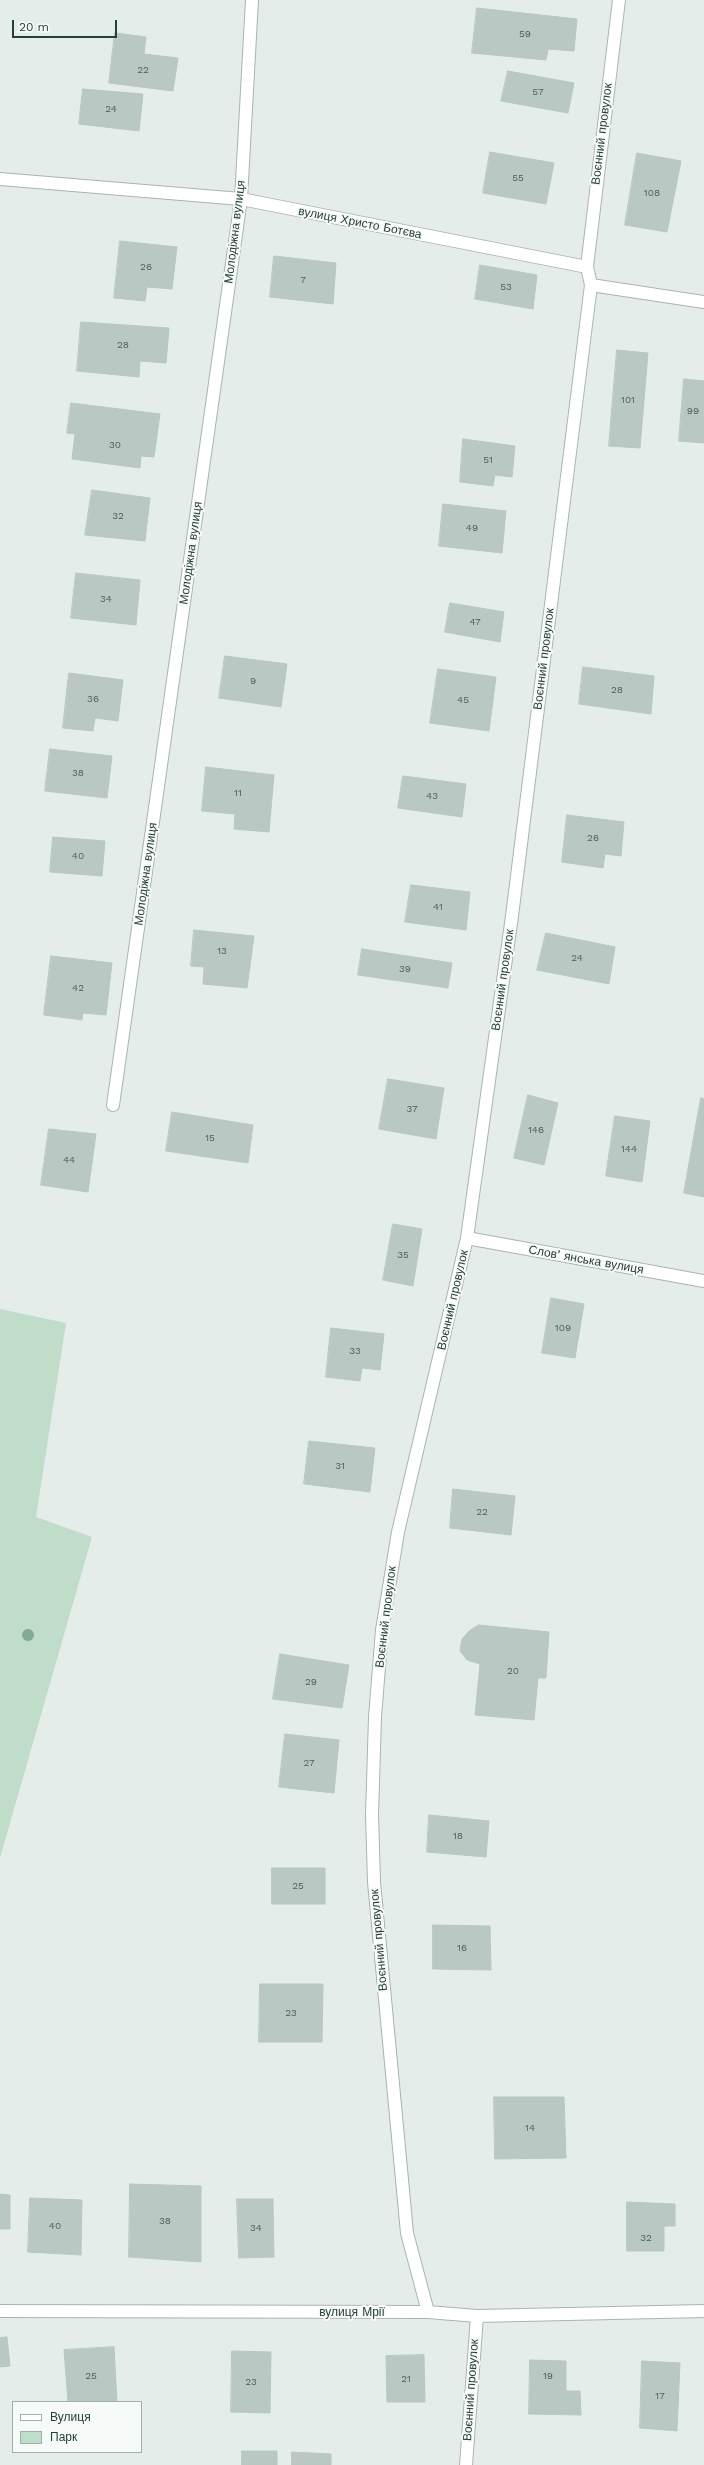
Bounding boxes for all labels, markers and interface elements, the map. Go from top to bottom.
scale bar [14,12,119,38]
text: 20 m [19,20,49,34]
house number: 59 [519,28,531,40]
house number: 22 [137,64,149,76]
street label: Воєнний провулок [589,82,615,186]
house number: 57 [532,86,544,98]
house number: 24 [105,103,117,115]
house number: 55 [512,172,524,184]
street label: Молодіжна вулиця [222,179,248,285]
house number: 108 [644,187,660,199]
street label: вулиця Христо Ботєва [297,204,423,242]
house number: 26 [140,261,152,273]
house number: 7 [300,274,306,286]
house number: 53 [500,281,512,293]
house number: 28 [117,339,129,351]
house number: 101 [621,394,635,406]
house number: 99 [687,405,699,417]
house number: 30 [109,439,121,451]
house number: 51 [483,454,493,466]
street label: Молодіжна вулиця [177,500,205,606]
house number: 32 [112,510,124,522]
house number: 49 [466,522,478,534]
house number: 34 [100,593,112,605]
street label: Воєнний провулок [531,607,557,711]
house number: 47 [469,616,481,628]
house number: 9 [250,675,256,687]
house number: 28 [611,684,623,696]
house number: 36 [87,693,99,705]
house number: 45 [457,694,469,706]
house number: 38 [72,767,84,779]
house number: 11 [234,787,242,799]
house number: 43 [426,790,438,802]
street label: Молодіжна вулиця [132,821,160,927]
house number: 26 [587,832,599,844]
house number: 40 [72,850,84,862]
house number: 41 [433,901,443,913]
street label: Воєнний провулок [489,928,517,1032]
house number: 13 [217,945,227,957]
house number: 24 [571,952,583,964]
house number: 39 [399,963,411,975]
house number: 42 [72,982,84,994]
house number: 37 [406,1103,418,1115]
house number: 146 [528,1124,544,1136]
house number: 15 [205,1132,215,1144]
house number: 144 [621,1143,637,1155]
house number: 44 [63,1154,75,1166]
street label: Словʼянська вулиця [527,1243,645,1277]
house number: 35 [397,1249,409,1261]
street label: Воєнний провулок [434,1249,472,1351]
house number: 109 [555,1322,571,1334]
house number: 33 [349,1345,361,1357]
house number: 31 [335,1460,345,1472]
house number: 22 [476,1506,488,1518]
street label: Воєнний провулок [373,1565,399,1669]
house number: 20 [507,1665,519,1677]
house number: 29 [305,1676,317,1688]
house number: 27 [303,1757,315,1769]
house number: 18 [453,1830,463,1842]
house number: 25 [292,1880,304,1892]
street label: Воєнний провулок [367,1888,391,1992]
house number: 16 [457,1942,467,1954]
house number: 23 [285,2007,297,2019]
house number: 14 [525,2122,535,2134]
house number: 38 [159,2215,171,2227]
house number: 40 [49,2220,61,2232]
house number: 34 [250,2222,262,2234]
house number: 32 [640,2232,652,2244]
street label: вулиця Мрії [319,2305,385,2319]
street label: Воєнний провулок [460,2338,482,2442]
house number: 25 [85,2370,97,2382]
house number: 19 [543,2370,553,2382]
house number: 21 [401,2373,411,2385]
house number: 23 [245,2376,257,2388]
house number: 17 [655,2390,665,2402]
legend [12,2401,142,2453]
text: Вулиця [50,2410,91,2424]
text: Парк [50,2430,77,2444]

